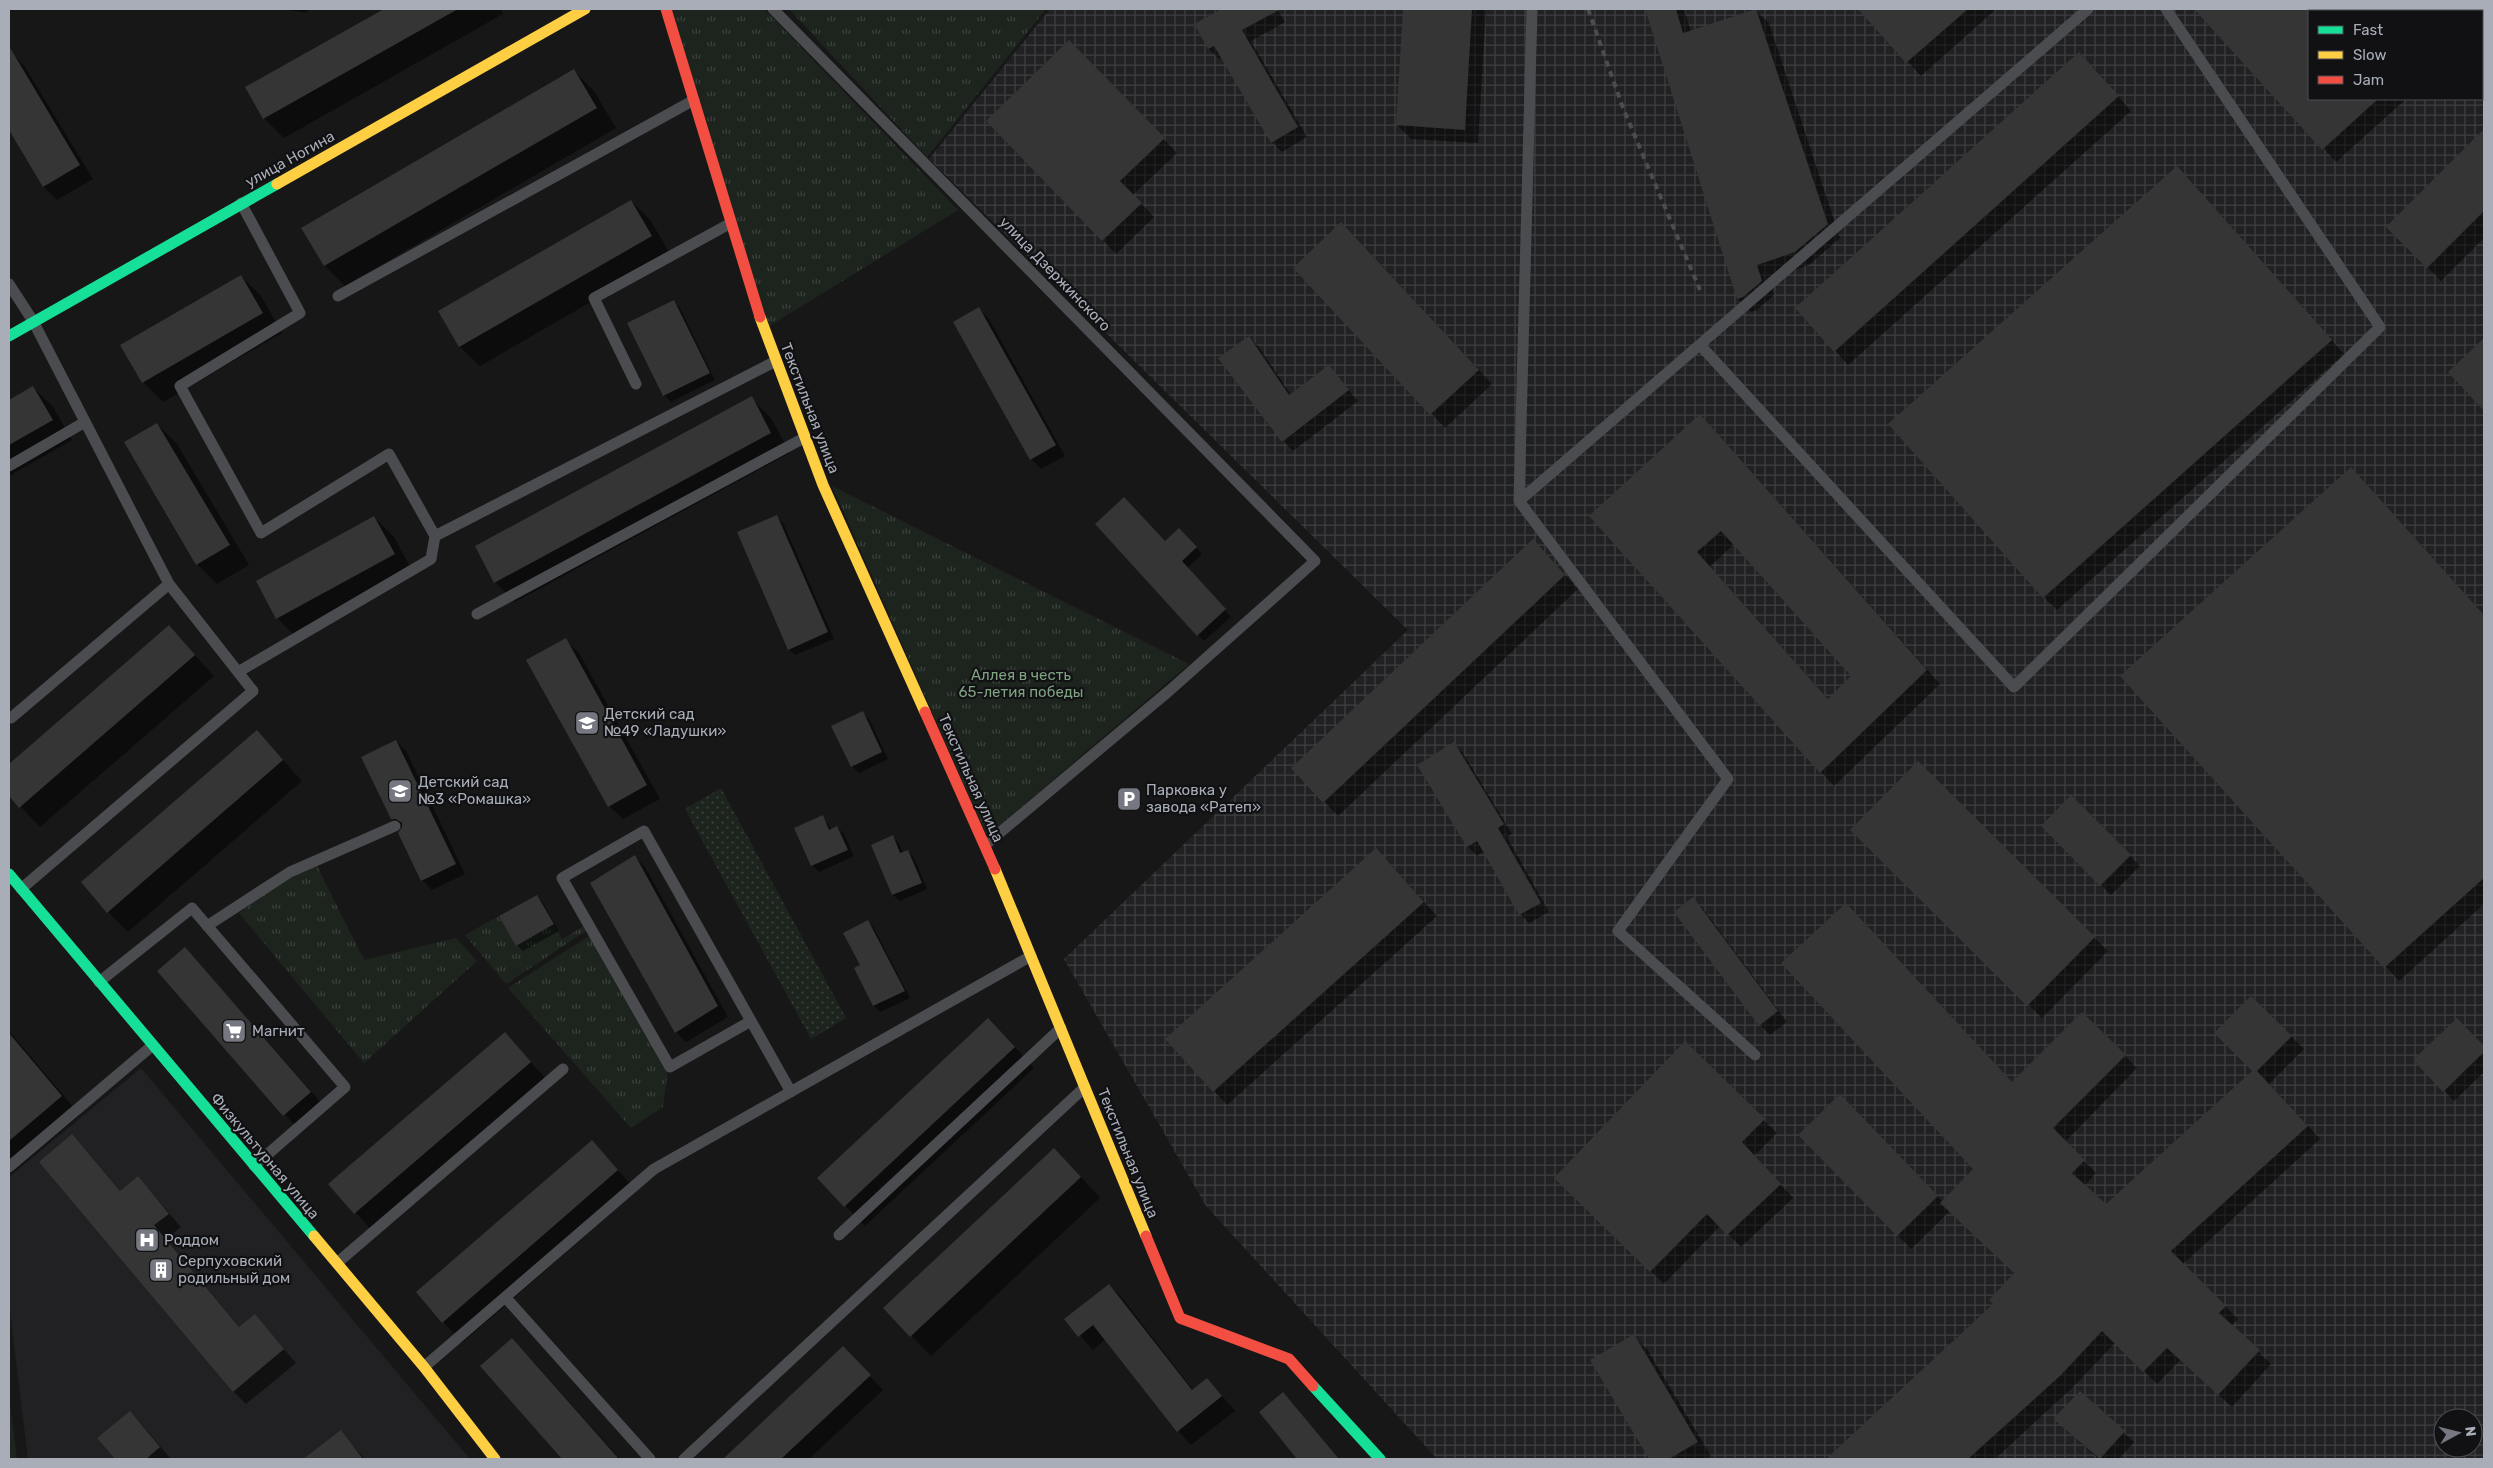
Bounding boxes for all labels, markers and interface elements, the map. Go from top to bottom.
legend [2308,10,2483,100]
text: Fast [2353,21,2383,39]
text: Slow [2353,46,2386,64]
text: Jam [2353,71,2384,89]
street label: улица Ногина [242,127,338,191]
street label: улица Дзержинского [996,213,1114,335]
street label: Текстильная улица [777,340,843,476]
park label: Аллея в честь 65-летия победы [959,666,1083,701]
place label: Детский сад №49 «Ладушки» [604,705,726,740]
school or university icon: Детский сад №49 «Ладушки» [574,710,600,736]
street label: Текстильная улица [935,711,1007,845]
place label: Детский сад №3 «Ромашка» [418,773,531,808]
school or university icon: Детский сад №3 «Ромашка» [387,778,413,804]
place label: Парковка у завода «Ратеп» [1146,781,1261,816]
parking icon: Парковка у завода «Ратеп» [1116,786,1142,812]
supermarket icon: Магнит [221,1018,247,1044]
place label: Магнит [252,1022,305,1040]
street label: Текстильная улица [1094,1085,1162,1221]
street label: Физкультурная улица [207,1089,323,1223]
hospital icon: Роддом [134,1227,160,1253]
place label: Роддом [164,1231,219,1249]
place label: Серпуховский родильный дом [178,1252,290,1287]
building icon: Серпуховский родильный дом [148,1257,174,1283]
north arrow [2433,1408,2483,1458]
text: N [2461,1425,2479,1438]

